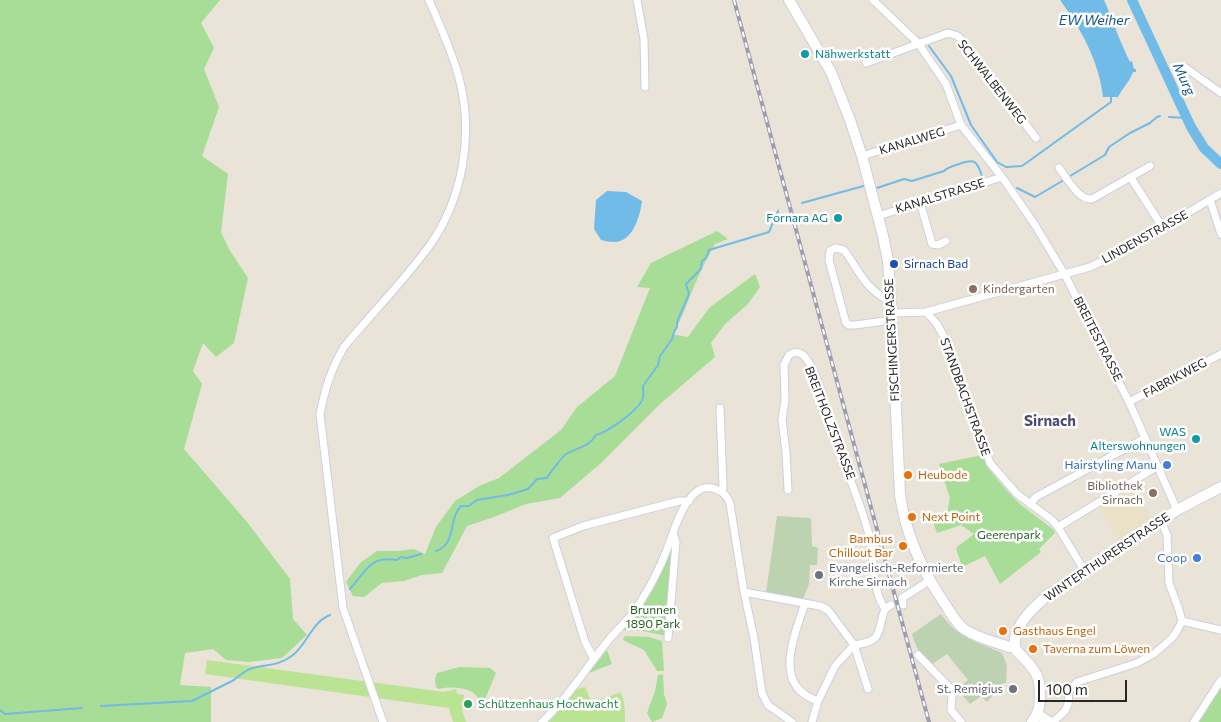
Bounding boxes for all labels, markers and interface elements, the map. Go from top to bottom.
water label: EW Weiher [1059,12,1129,28]
street label: SCHWALBENWEG [955,37,1029,127]
place label: Nähwerkstatt [815,47,890,61]
marker: Nähwerkstatt [799,48,811,60]
water label: Murg [1169,60,1199,98]
street label: KANALWEG [878,124,946,158]
street label: KANALSTRASSE [894,176,986,216]
street label: LINDENSTRASSE [1099,207,1191,267]
place label: Fornara AG [766,211,828,225]
marker: Fornara AG [832,212,844,224]
place label: Sirnach Bad [904,257,968,271]
marker: Sirnach Bad [888,258,900,270]
street label: FISCHINGERSTRASSE [882,278,902,402]
place label: Kindergarten [983,282,1055,296]
marker: Kindergarten [967,283,979,295]
street label: BREITESTRASSE [1070,294,1126,384]
street label: STANDBACHSTRASSE [937,336,993,458]
street label: FABRIKWEG [1141,355,1209,401]
street label: BREITHOLZSTRASSE [802,365,858,481]
district label: Sirnach [1024,412,1076,430]
place label: WAS Alterswohnungen [1090,425,1186,453]
marker: WAS Alterswohnungen [1190,433,1202,445]
place label: Hairstyling Manu [1064,458,1157,472]
marker: Hairstyling Manu [1161,459,1173,471]
place label: Heubode [918,468,968,482]
marker: Heubode [902,469,914,481]
place label: Bibliothek Sirnach [1087,479,1143,507]
marker: Bibliothek Sirnach [1147,487,1159,499]
place label: Next Point [922,510,980,524]
street label: WINTERTHURERSTRASSE [1042,510,1172,604]
marker: Next Point [906,511,918,523]
park label: Geerenpark [977,528,1041,542]
place label: Bambus Chillout Bar [829,532,893,560]
marker: Bambus Chillout Bar [897,540,909,552]
place label: Coop [1157,551,1187,565]
marker: Coop [1191,552,1203,564]
place label: Evangelisch-Reformierte Kirche Sirnach [829,561,963,589]
marker: Evangelisch-Reformierte Kirche Sirnach [813,569,825,581]
park label: Brunnen 1890 Park [626,603,680,631]
place label: Gasthaus Engel [1013,624,1096,638]
marker: Gasthaus Engel [997,625,1009,637]
place label: Taverna zum Löwen [1043,642,1150,656]
marker: Taverna zum Löwen [1027,643,1039,655]
scale bar [1041,670,1130,702]
text: 100 m [1046,680,1088,698]
place label: St. Remigius [937,682,1003,696]
marker: St. Remigius [1007,683,1019,695]
place label: Schützenhaus Hochwacht [478,697,619,711]
marker: Schützenhaus Hochwacht [462,698,474,710]

